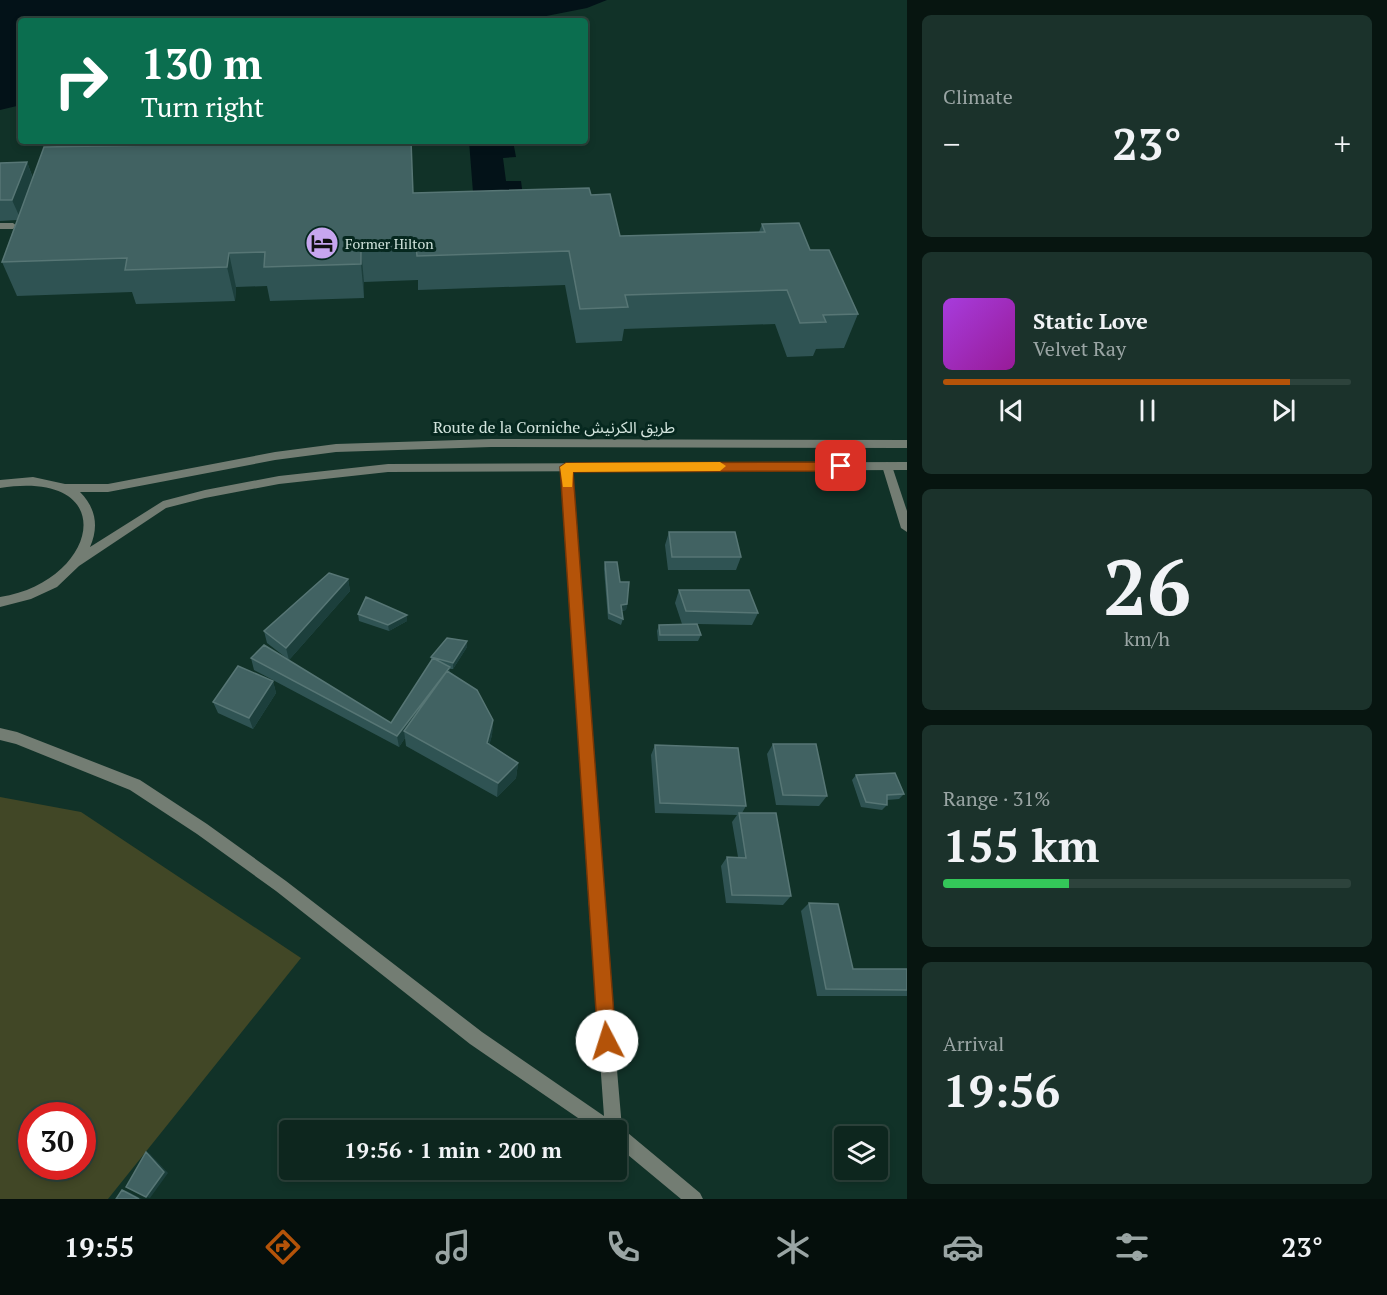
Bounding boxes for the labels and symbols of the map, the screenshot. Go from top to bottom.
hotel icon: Former Hilton [304,225,340,261]
place label: Former Hilton [345,234,434,253]
street label: Route de la Corniche طريق الكرنيش [433,416,675,438]
pin [815,440,866,491]
position arrow [575,1009,639,1073]
speed limit sign: 30 [18,1102,96,1180]

